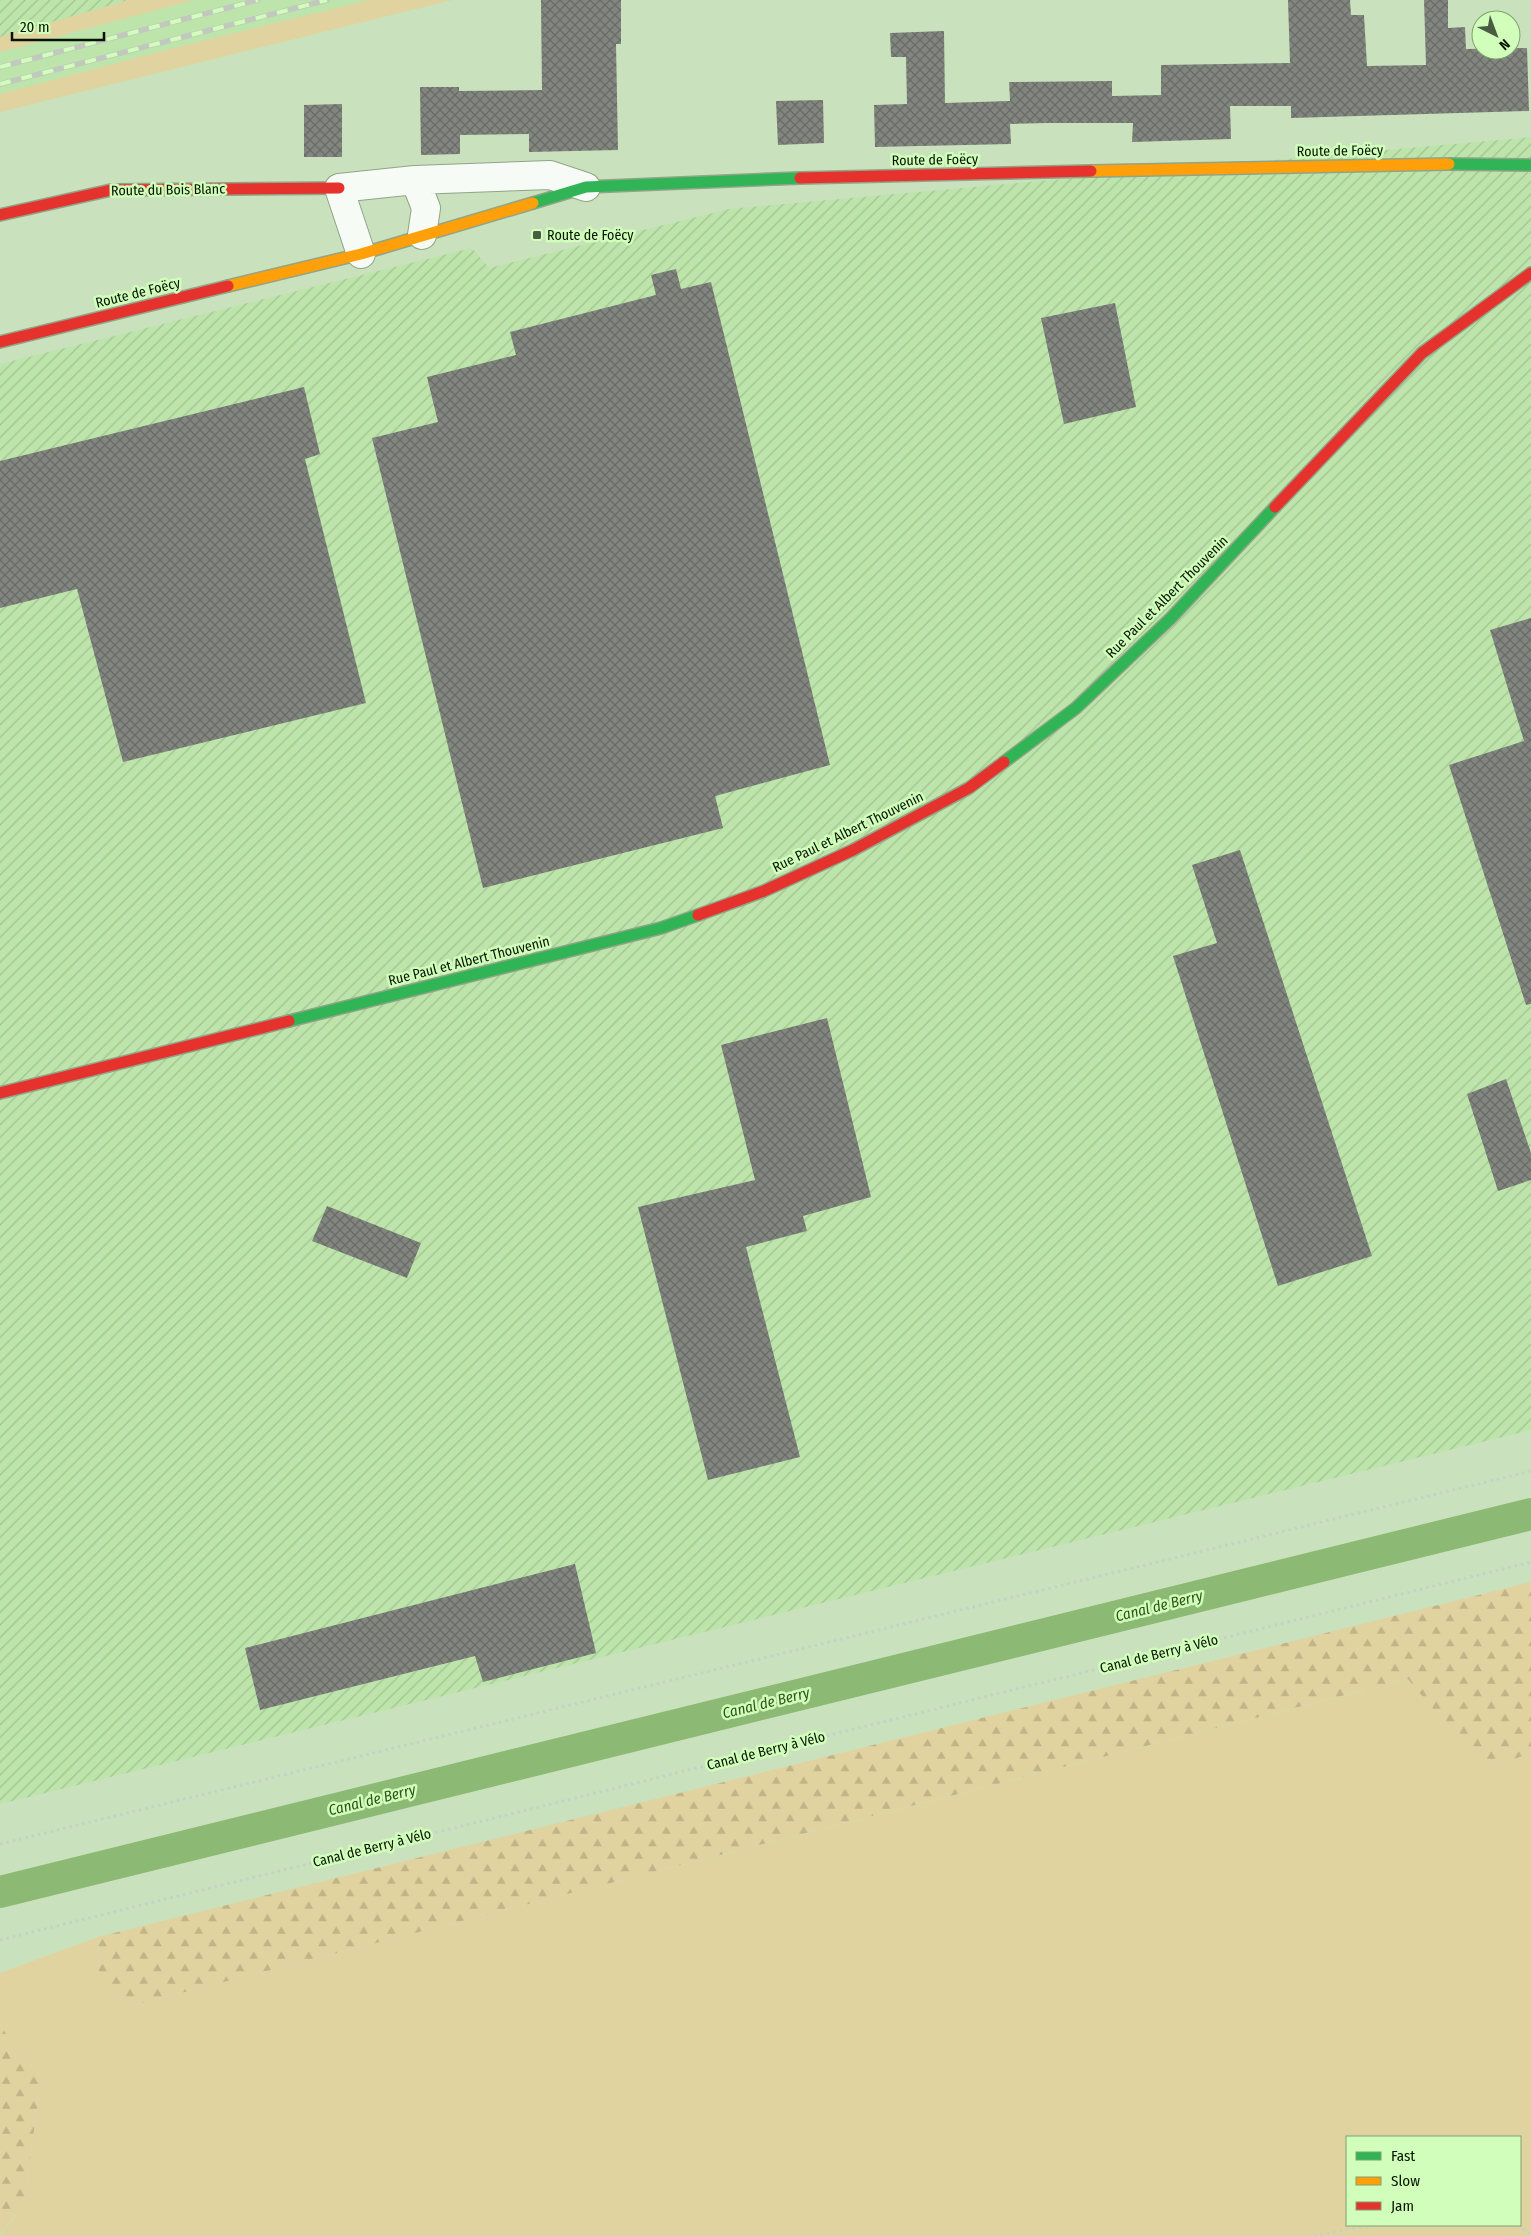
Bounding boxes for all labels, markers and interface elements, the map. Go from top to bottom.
scale bar [12,10,105,42]
north arrow [1471,10,1521,60]
text: 20 m [20,18,50,36]
text: N [1496,35,1513,53]
street label: Route de Foëcy [1297,142,1384,160]
street label: Route de Foëcy [892,151,979,169]
street label: Route du Bois Blanc [111,181,225,199]
place label: Route de Foëcy [547,227,634,244]
marker: Route de Foëcy [531,229,543,241]
street label: Route de Foëcy [94,274,183,312]
street label: Rue Paul et Albert Thouvenin [1102,532,1232,662]
street label: Rue Paul et Albert Thouvenin [770,788,926,876]
street label: Rue Paul et Albert Thouvenin [387,933,551,989]
water label: Canal de Berry [1114,1586,1206,1625]
street label: Canal de Berry à Vélo [1098,1631,1220,1677]
water label: Canal de Berry [721,1683,813,1722]
street label: Canal de Berry à Vélo [705,1728,827,1774]
water label: Canal de Berry [327,1780,419,1819]
street label: Canal de Berry à Vélo [311,1825,433,1871]
legend [1346,2136,1521,2226]
text: Fast [1391,2147,1415,2165]
text: Slow [1391,2172,1420,2190]
text: Jam [1391,2197,1414,2215]

